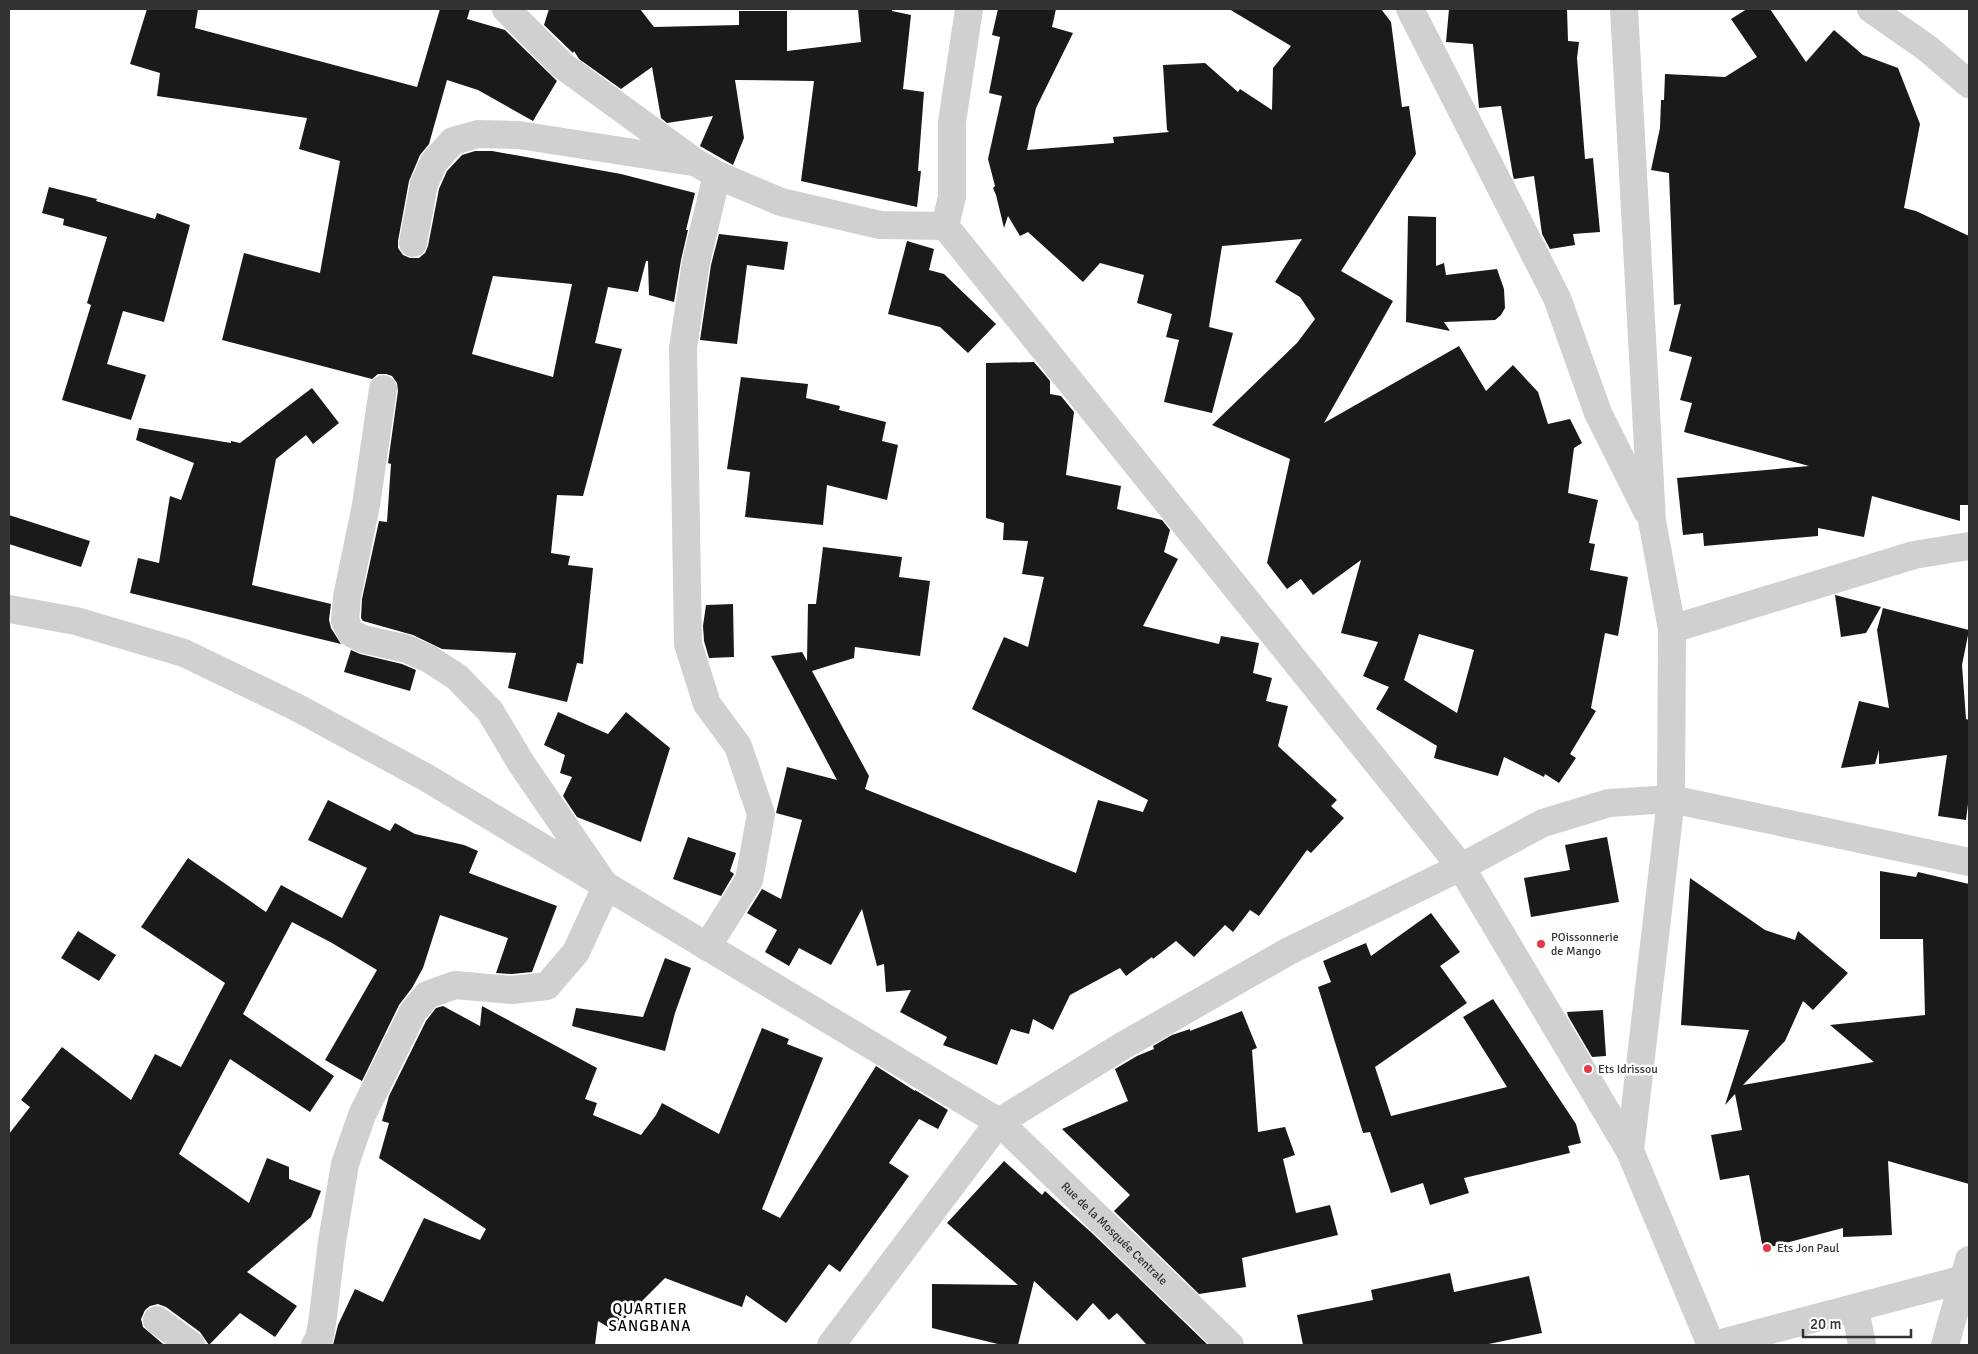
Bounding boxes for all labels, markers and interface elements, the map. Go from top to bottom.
place label: POissonnerie de Mango [1551,930,1619,959]
marker: POissonnerie de Mango [1535,938,1547,950]
place label: Ets Idrissou [1598,1062,1658,1077]
marker: Ets Idrissou [1582,1063,1594,1075]
street label: Rue de la Mosquée Centrale [1058,1179,1170,1289]
place label: Ets Jon Paul [1777,1241,1840,1256]
marker: Ets Jon Paul [1761,1242,1773,1254]
district label: QUARTIER SANGBANA [609,1300,691,1335]
scale bar [1803,1306,1910,1338]
text: 20 m [1810,1315,1841,1333]

